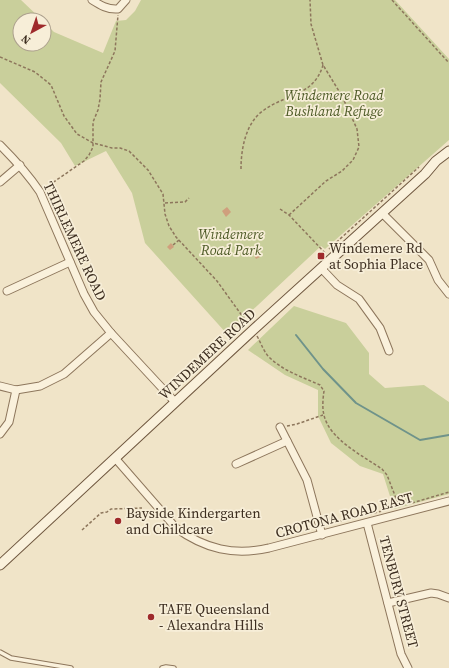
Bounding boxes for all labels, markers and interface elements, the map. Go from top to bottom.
north arrow [12,12,52,52]
text: N [18,31,34,48]
park label: Windemere Road Bushland Refuge [284,85,384,121]
street label: THIRLEMERE ROAD [39,178,111,304]
park label: Windemere Road Park [198,224,264,260]
place label: Windemere Rd at Sophia Place [329,238,423,274]
marker: Windemere Rd at Sophia Place [316,251,326,261]
street label: WINDEMERE ROAD [154,304,260,404]
street label: CROTONA ROAD EAST [273,487,415,543]
place label: Bayside Kindergarten and Childcare [126,503,261,539]
marker: Bayside Kindergarten and Childcare [113,516,123,526]
street label: TENBURY STREET [374,534,424,651]
place label: TAFE Queensland - Alexandra Hills [159,599,269,635]
marker: TAFE Queensland - Alexandra Hills [146,612,156,622]

